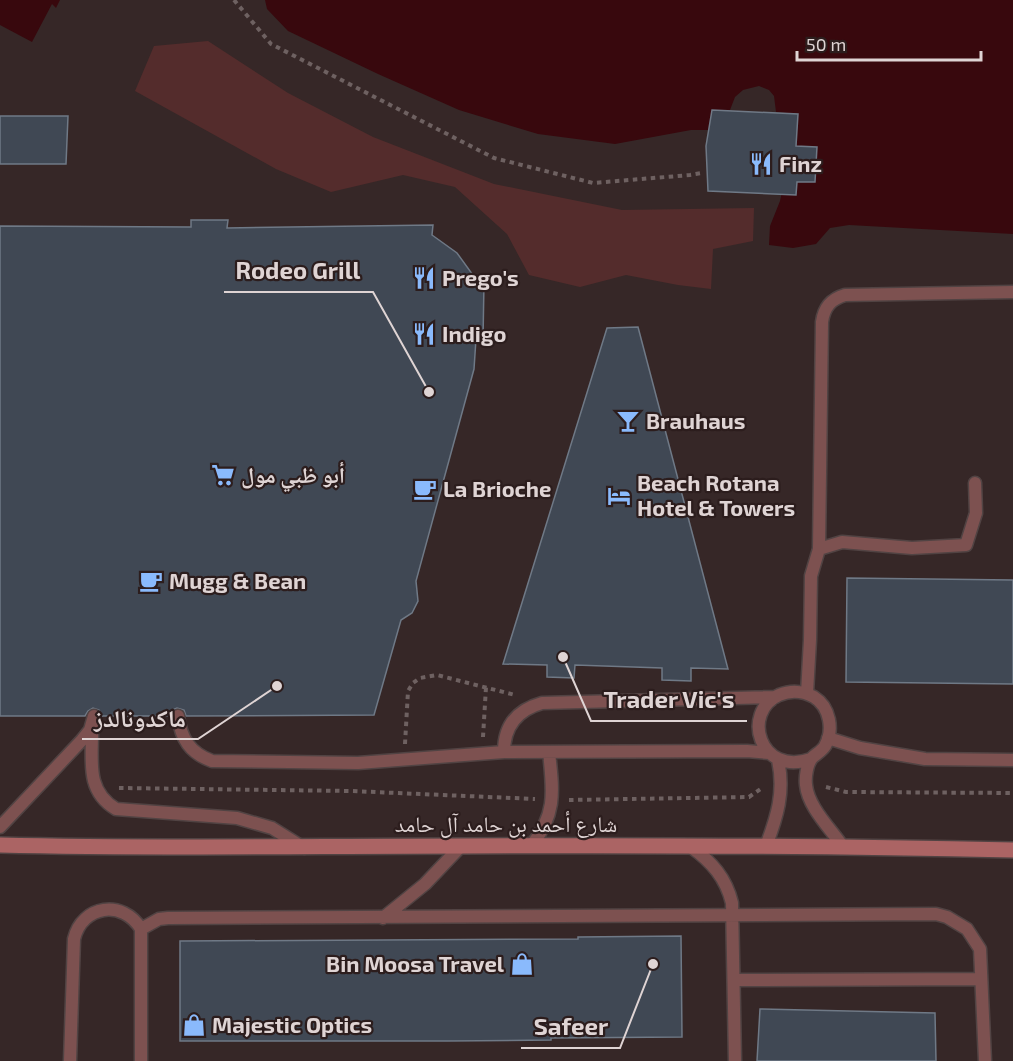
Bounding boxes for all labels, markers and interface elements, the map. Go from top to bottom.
scale bar [797,24,982,62]
text: 50 m [806,33,846,55]
place label: Finz [779,150,822,176]
restaurant icon: Finz [748,151,774,177]
callout: Rodeo Grill [224,250,373,292]
text: Rodeo Grill [236,255,361,284]
place label: Prego's [442,264,519,290]
restaurant icon: Prego's [411,265,437,291]
place label: Indigo [442,320,507,346]
restaurant icon: Indigo [411,321,437,347]
place label: Brauhaus [646,407,745,433]
bar icon: Brauhaus [615,408,641,434]
place label: أبو ظبي مول [241,461,345,492]
supermarket icon: أبو ظبي مول [210,462,236,488]
place label: Beach Rotana Hotel & Towers [637,469,795,520]
place label: La Brioche [443,475,551,501]
cafe icon: La Brioche [412,476,438,502]
hotel icon: Beach Rotana Hotel & Towers [606,483,632,509]
place label: Mugg & Bean [169,567,306,593]
cafe icon: Mugg & Bean [138,568,164,594]
callout: Trader Vic's [591,679,747,721]
text: Trader Vic's [604,684,734,713]
callout: ماكدونالدز [82,697,198,739]
text: ماكدونالدز [93,703,186,732]
street label: شارع أحمد بن حامد آل حامد [395,810,617,838]
place label: Bin Moosa Travel [326,950,505,976]
shop icon: Bin Moosa Travel [509,951,535,977]
callout: Safeer [521,1006,620,1048]
place label: Majestic Optics [212,1011,372,1037]
text: Safeer [534,1011,609,1040]
shop icon: Majestic Optics [181,1012,207,1038]

